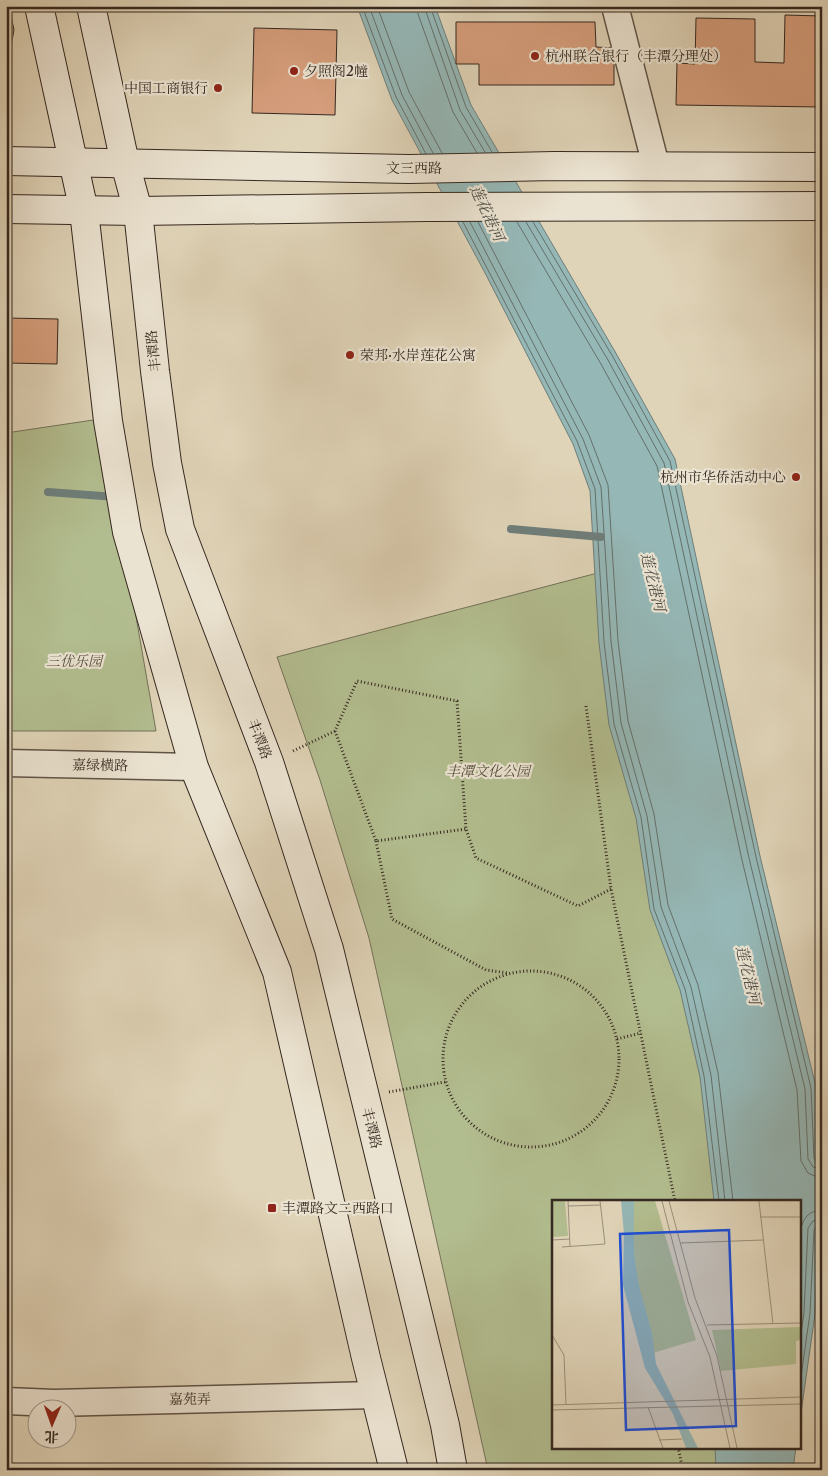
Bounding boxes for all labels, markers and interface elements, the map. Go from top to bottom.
place label: 杭州联合银行（丰潭分理处） [545,47,727,65]
marker: 杭州联合银行（丰潭分理处） [529,50,541,62]
place label: 夕照阁2幢 [304,62,368,80]
marker: 夕照阁2幢 [288,65,300,77]
place label: 中国工商银行 [124,79,208,97]
marker: 中国工商银行 [212,82,224,94]
street label: 文三西路 [386,159,442,177]
water label: 莲花港河 [466,182,510,247]
street label: 丰潭路 [142,329,164,373]
place label: 荣邦·水岸莲花公寓 [360,346,476,364]
marker: 荣邦·水岸莲花公寓 [344,349,356,361]
place label: 杭州市华侨活动中心 [660,468,786,486]
marker: 杭州市华侨活动中心 [790,471,802,483]
water label: 莲花港河 [637,550,671,616]
park label: 三优乐园 [46,652,104,670]
street label: 丰潭路 [244,716,276,762]
street label: 嘉绿横路 [72,756,128,774]
park label: 丰潭文化公园 [446,762,532,780]
water label: 莲花港河 [732,943,766,1009]
street label: 丰潭路 [358,1105,386,1151]
place label: 丰潭路文二西路口 [282,1199,394,1217]
inset map [552,1200,800,1448]
marker: 丰潭路文二西路口 [266,1202,278,1214]
street label: 嘉苑弄 [169,1390,211,1408]
north arrow [28,1398,78,1448]
text: 北 [44,1428,59,1446]

